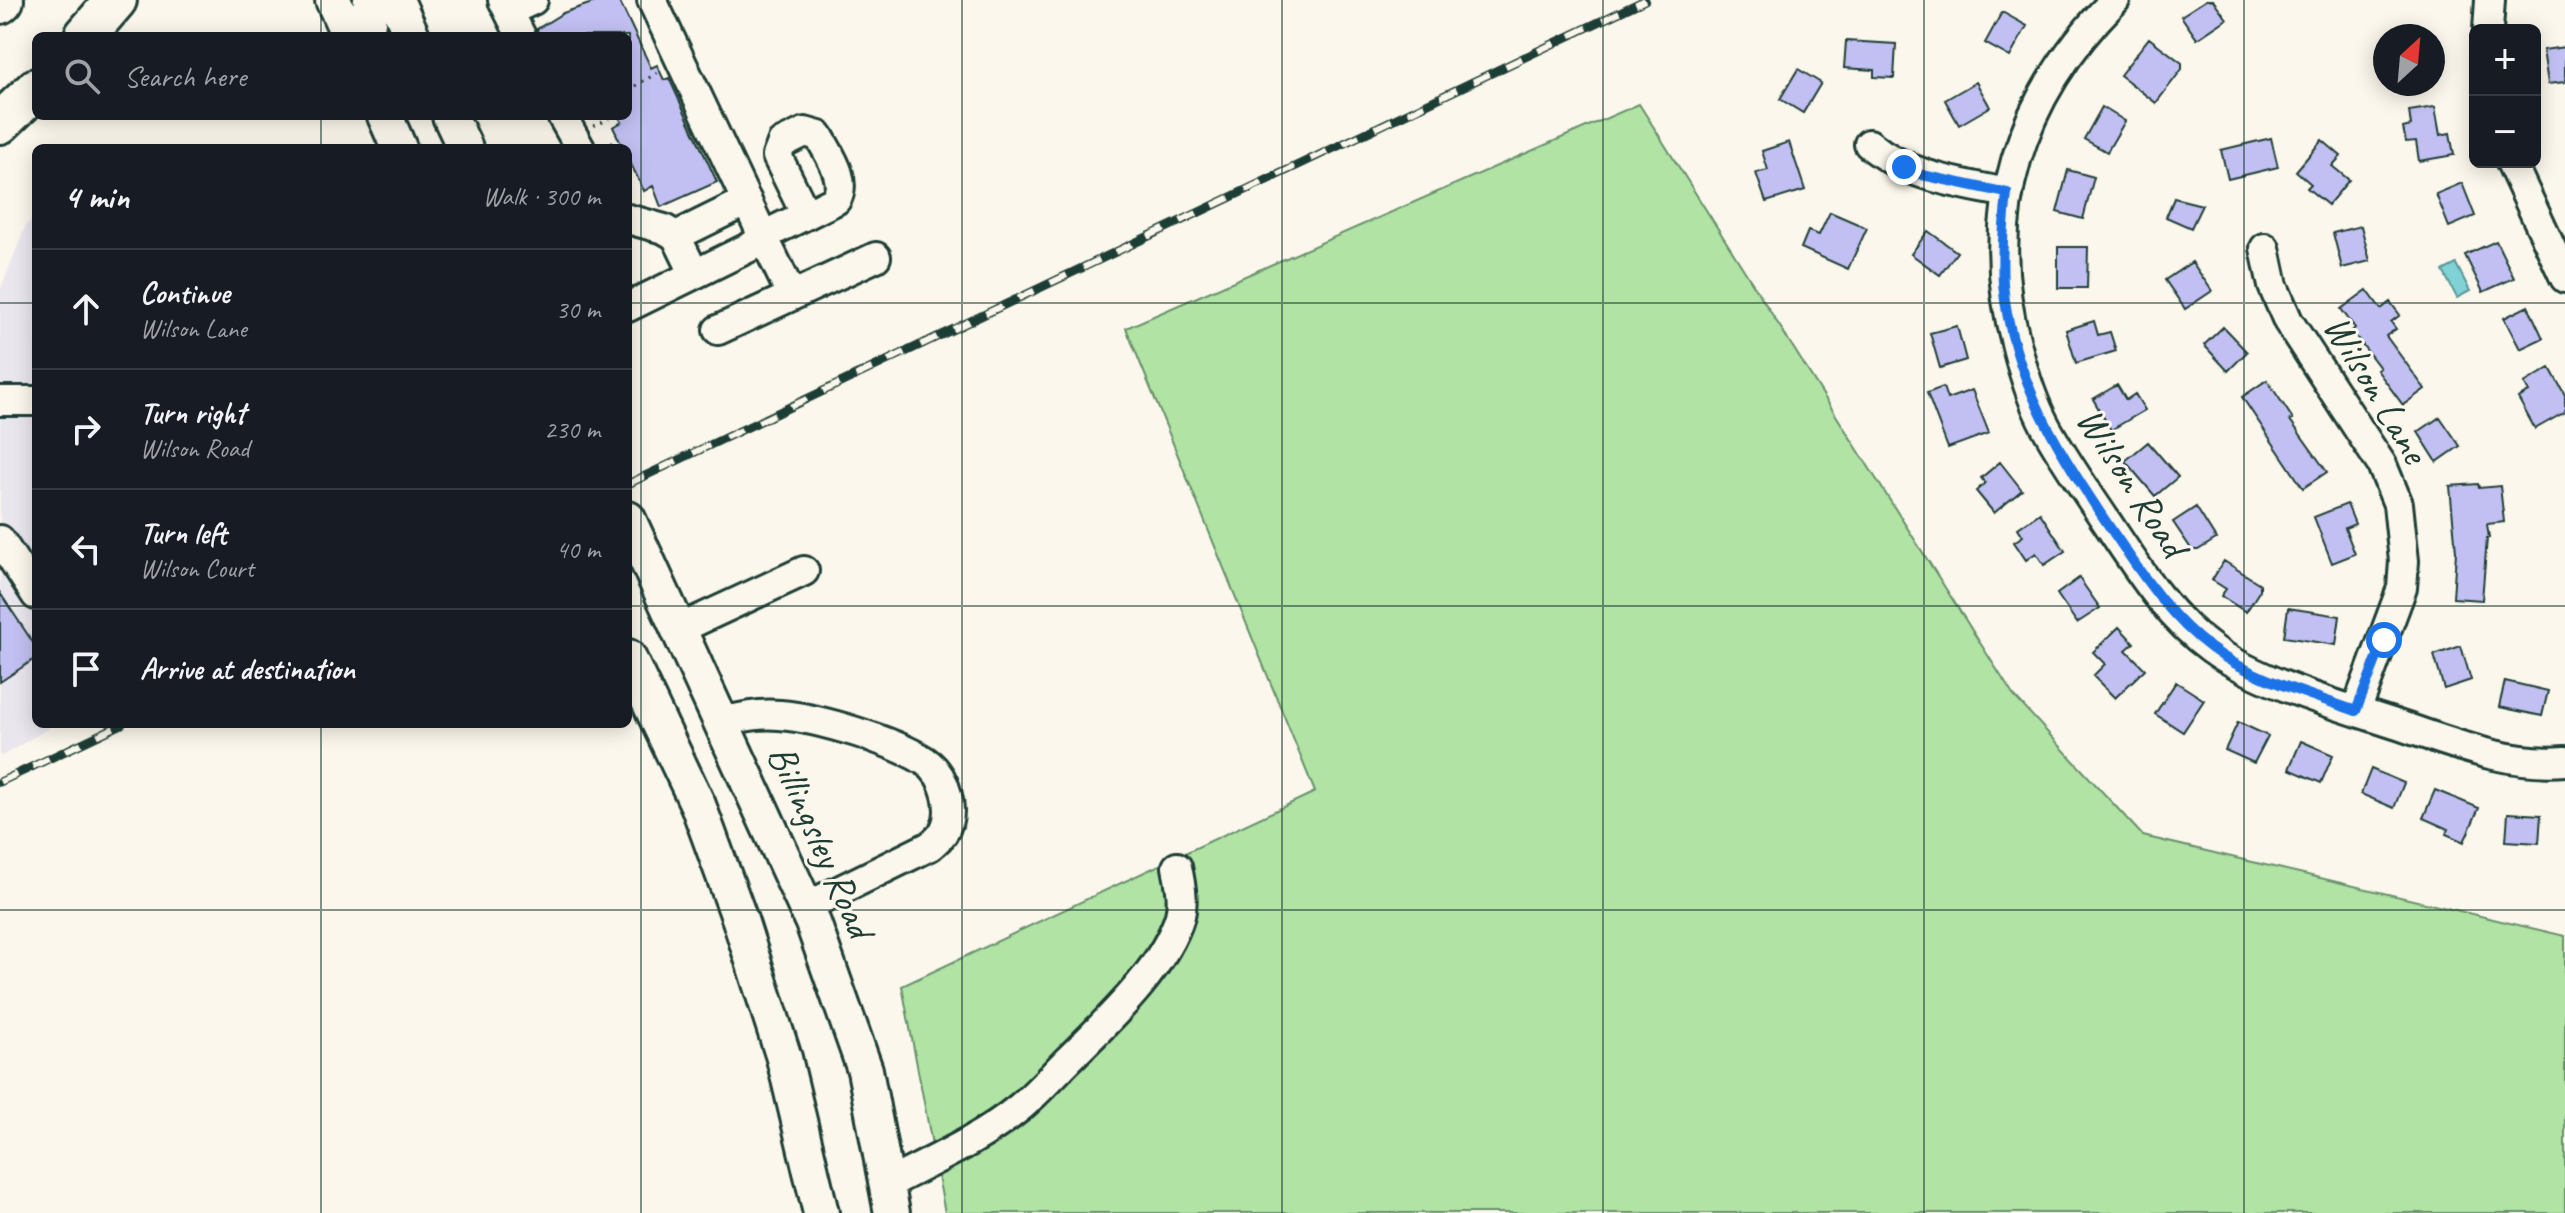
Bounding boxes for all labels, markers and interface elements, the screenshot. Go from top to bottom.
north arrow [2373,24,2445,96]
map controls [2469,24,2541,168]
button: + [2469,24,2541,96]
search box [32,32,632,120]
icon: search [60,54,104,98]
text: Search here [124,57,246,95]
button: − [2469,96,2541,168]
route end [1886,149,1922,185]
text: 4 min [64,175,129,218]
text: Walk · 300 m [483,180,600,213]
text: Continue [140,274,230,312]
icon: ahead [64,287,108,331]
text: 30 m [556,293,600,326]
street label: Wilson Lane [2312,306,2441,475]
text: Wilson Lane [140,312,247,345]
text: Turn right [140,394,245,432]
street label: Wilson Road [2065,398,2202,571]
icon: right [64,407,108,451]
text: 230 m [544,413,600,446]
text: Wilson Road [140,432,249,465]
text: Turn left [140,514,227,552]
icon: left [64,527,108,571]
text: 40 m [556,533,600,566]
text: Wilson Court [140,552,254,585]
route start [2366,622,2402,658]
icon: arrive [64,647,108,691]
text: Arrive at destination [140,650,355,688]
street label: Billingsley Road [756,737,888,951]

